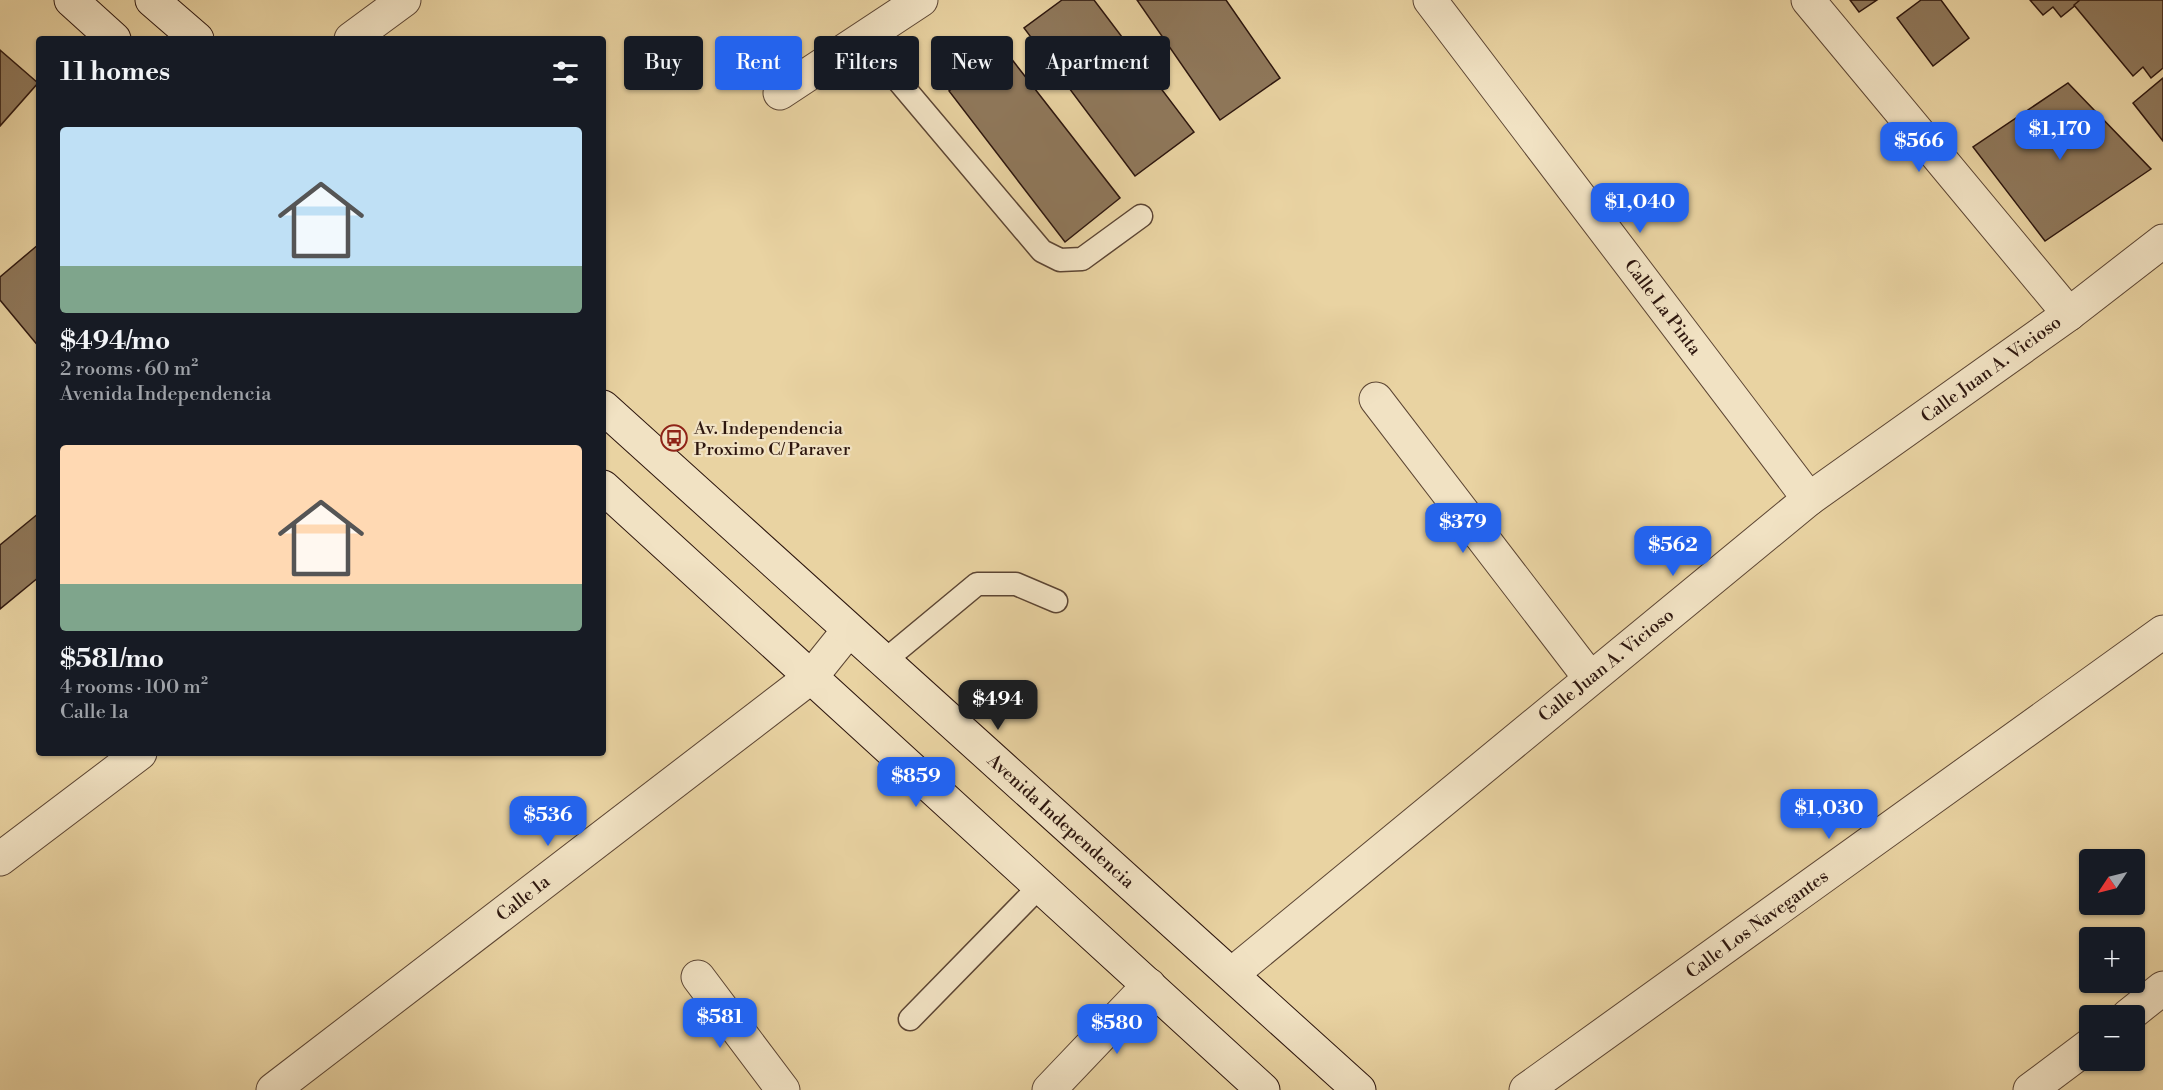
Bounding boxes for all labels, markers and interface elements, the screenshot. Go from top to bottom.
chip: Buy [624,36,703,90]
chip: Rent [715,36,802,90]
chip: Filters [814,36,919,90]
chip: New [931,36,1013,90]
chip: Apartment [1025,36,1170,90]
text: 11 homes [60,56,170,88]
icon: filters [549,56,582,89]
pin: $1,170 [2011,110,2109,161]
text: $1,170 [2029,117,2091,142]
pin: $566 [1883,122,1955,173]
text: $566 [1894,129,1944,154]
icon: home [267,166,375,274]
pin: $1,040 [1591,183,1689,234]
text: $1,040 [1605,190,1675,215]
street label: Calle La Pinta [1619,255,1707,361]
street label: Calle Juan A. Vicioso [1917,311,2066,428]
text: $494/mo [60,325,170,357]
text: 2 rooms · 60 m² [60,357,198,382]
text: Avenida Independencia [60,382,271,407]
place label: Av. Independencia Proximo C/ Paraver [693,417,851,461]
bus stop icon: Av. Independencia Proximo C/ Paraver [659,423,689,453]
icon: home [267,484,375,592]
pin: $379 [1427,503,1499,554]
text: $379 [1439,510,1487,535]
pin: $562 [1637,526,1709,577]
text: $562 [1648,533,1698,558]
street label: Calle Juan A. Vicioso [1534,604,1679,727]
text: $581/mo [60,643,164,675]
text: 4 rooms · 100 m² [60,675,208,700]
pin: $494 [962,680,1034,731]
text: $494 [972,687,1024,712]
text: Calle 1a [60,700,129,725]
street label: Avenida Independencia [982,749,1140,894]
pin: $859 [880,757,952,808]
text: $859 [891,764,941,789]
pin: $1,030 [1780,789,1878,840]
pin: $536 [512,796,584,847]
text: $1,030 [1795,796,1864,821]
text: $536 [524,803,572,828]
north arrow [2079,849,2145,915]
map controls [2079,849,2145,1071]
street label: Calle Los Navegantes [1681,865,1833,984]
street label: Calle 1a [492,870,555,926]
button: + [2079,927,2145,993]
pin: $581 [684,998,756,1049]
pin: $580 [1081,1004,1153,1055]
text: $581 [697,1005,743,1030]
button: − [2079,1005,2145,1071]
text: $580 [1091,1011,1143,1036]

